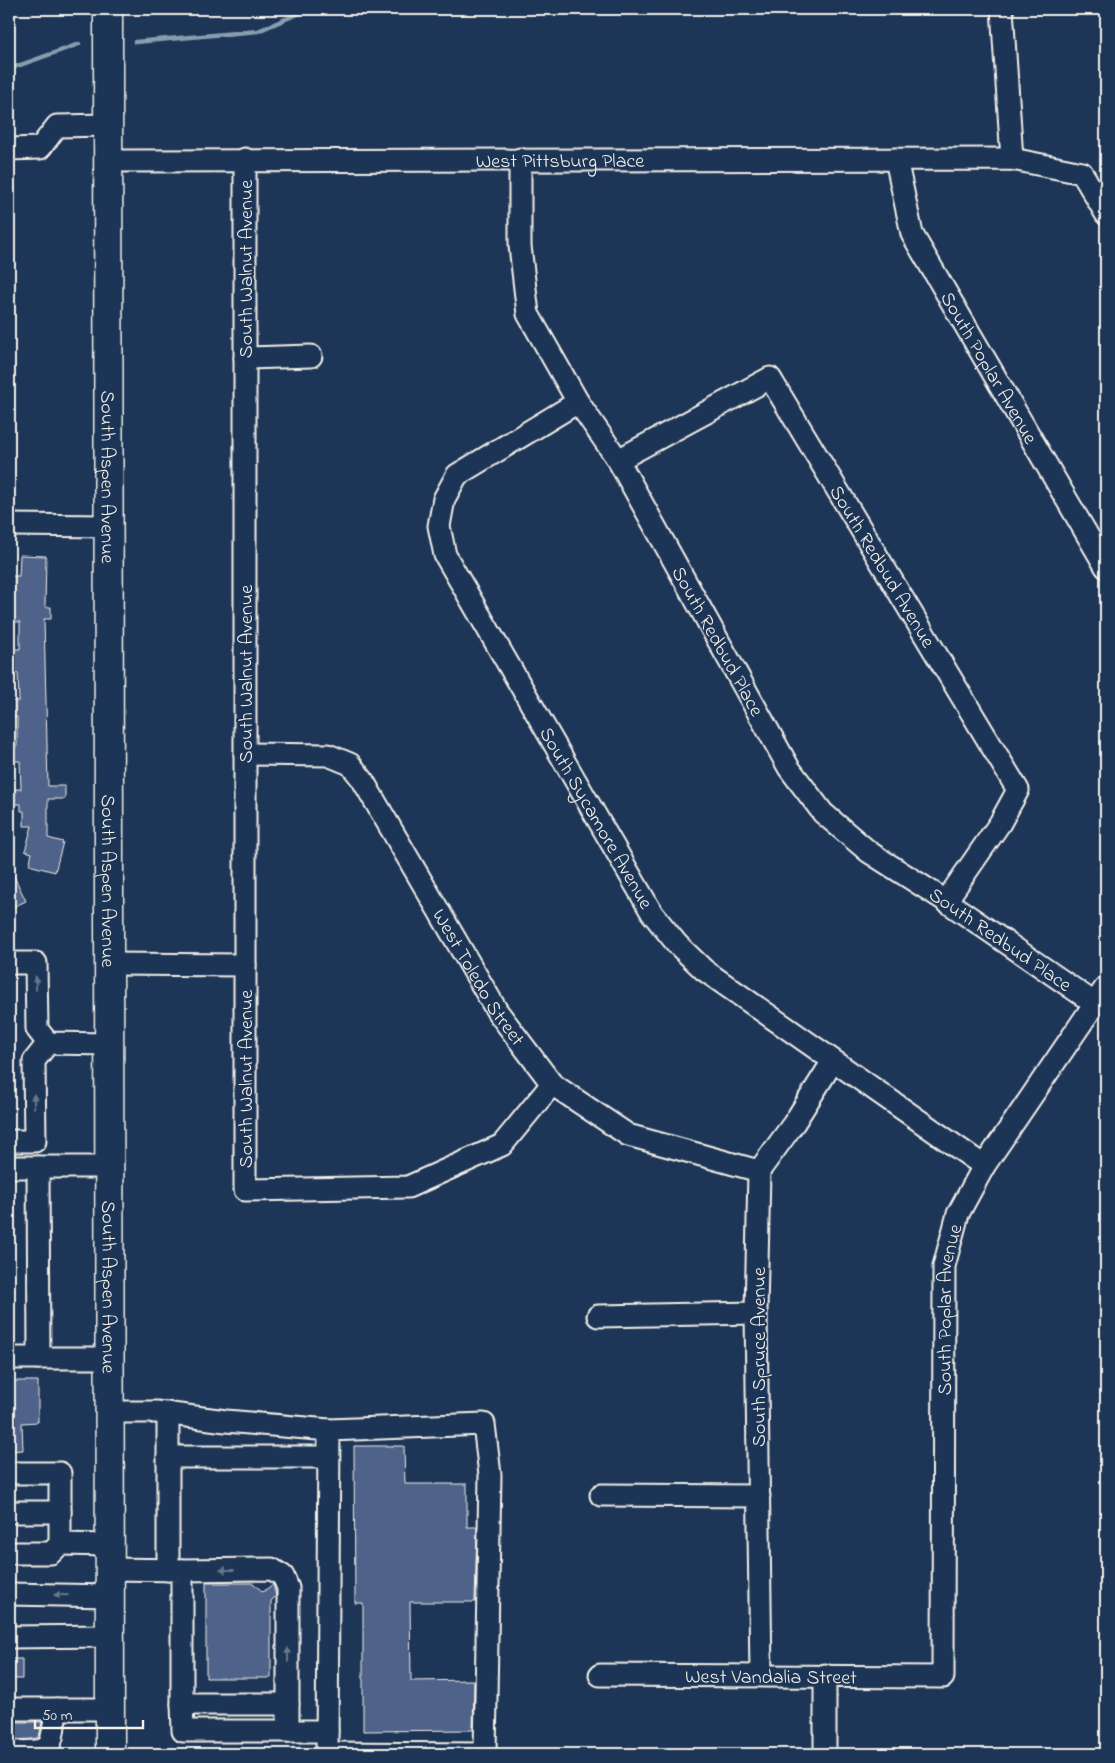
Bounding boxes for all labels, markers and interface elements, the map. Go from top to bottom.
street label: West Pittsburg Place [476,148,644,178]
street label: South Walnut Avenue [233,180,262,358]
street label: South Poplar Avenue [932,287,1043,450]
street label: South Aspen Avenue [91,390,121,564]
street label: South Redbud Avenue [821,480,941,654]
street label: South Redbud Place [663,562,770,722]
street label: South Walnut Avenue [233,585,262,763]
street label: South Sycamore Avenue [531,722,659,915]
street label: South Aspen Avenue [92,794,121,968]
street label: South Redbud Place [922,882,1077,1000]
street label: West Toledo Street [424,904,531,1053]
one-way arrow [32,974,40,990]
street label: South Walnut Avenue [233,990,262,1168]
one-way arrow [30,1093,38,1109]
street label: South Aspen Avenue [92,1200,122,1374]
street label: South Poplar Avenue [932,1221,972,1395]
street label: South Spruce Avenue [746,1267,775,1447]
one-way arrow [219,1566,235,1574]
one-way arrow [53,1591,69,1599]
one-way arrow [284,1647,292,1663]
street label: West Vandalia Street [685,1663,857,1693]
scale bar [35,1698,142,1730]
text: 50 m [42,1705,73,1727]

